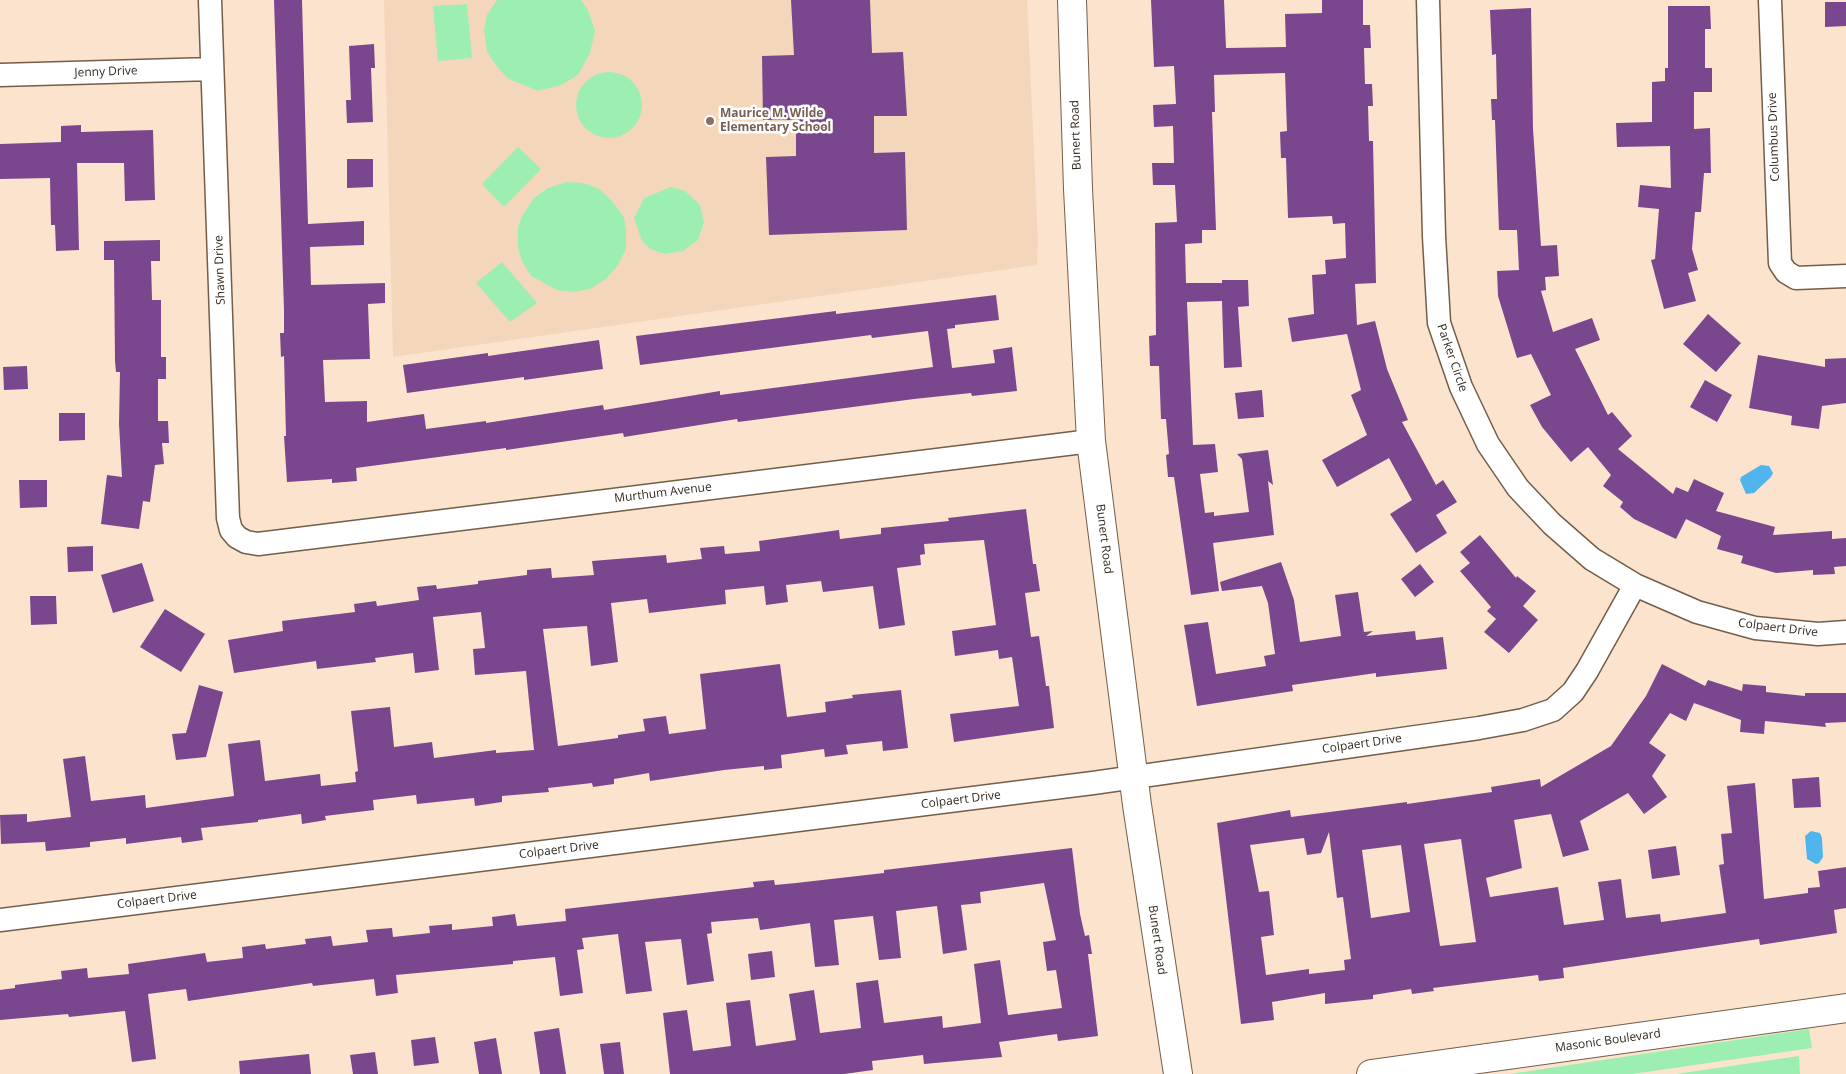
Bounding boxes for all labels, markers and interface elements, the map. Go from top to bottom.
street label: Jenny Drive [74,64,138,80]
street label: Columbus Drive [1765,92,1783,182]
street label: Bunert Road [1068,100,1084,170]
place label: Maurice M. Wilde Elementary School [720,107,831,135]
marker: Maurice M. Wilde Elementary School [704,115,716,127]
street label: Shawn Drive [212,235,228,305]
street label: Parker Circle [1434,322,1470,394]
street label: Murthum Avenue [613,480,713,506]
street label: Bunert Road [1093,503,1115,575]
street label: Colpaert Drive [1737,616,1819,640]
street label: Colpaert Drive [1321,731,1403,757]
street label: Colpaert Drive [920,788,1002,812]
street label: Colpaert Drive [518,838,600,862]
street label: Colpaert Drive [116,888,198,912]
street label: Bunert Road [1145,904,1169,976]
street label: Masonic Boulevard [1554,1026,1662,1056]

